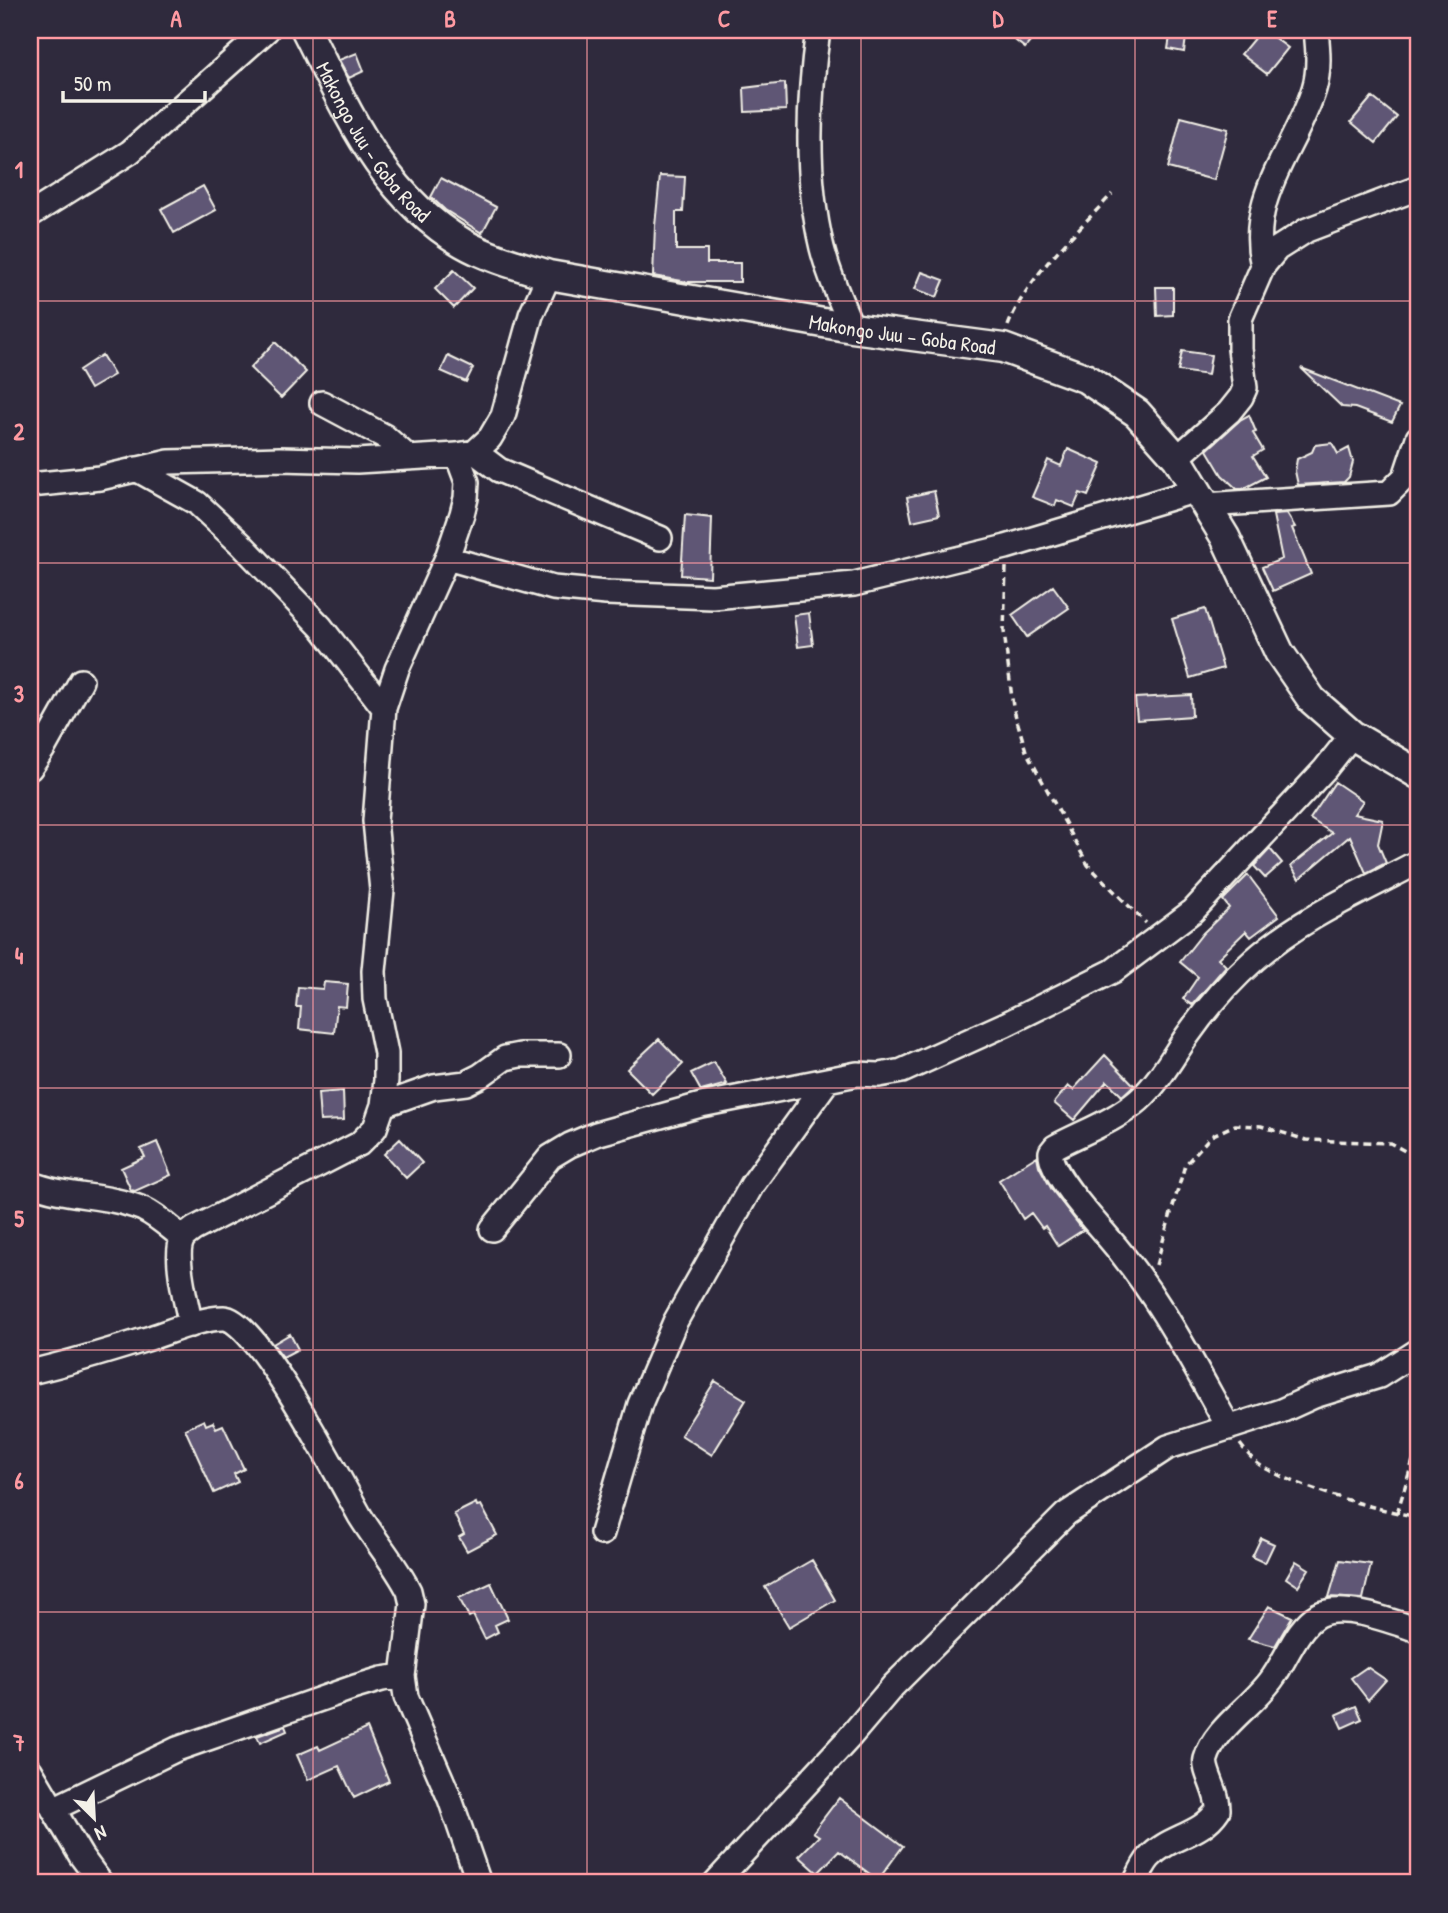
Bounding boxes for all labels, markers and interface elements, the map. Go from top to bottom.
text: A [170,3,182,34]
text: B [444,3,456,34]
text: C [718,3,730,34]
text: D [993,3,1005,34]
text: E [1267,3,1278,34]
street label: Makongo Juu – Goba Road [310,57,437,228]
scale bar [63,60,205,104]
text: 50 m [74,69,111,98]
text: 1 [15,154,23,185]
street label: Makongo Juu – Goba Road [807,306,997,361]
text: 2 [14,416,25,447]
text: 3 [14,678,24,709]
text: 4 [15,940,24,971]
text: 5 [14,1203,24,1234]
text: 6 [14,1465,24,1496]
text: 7 [12,1727,25,1758]
north arrow [60,1784,130,1854]
text: N [91,1820,111,1847]

